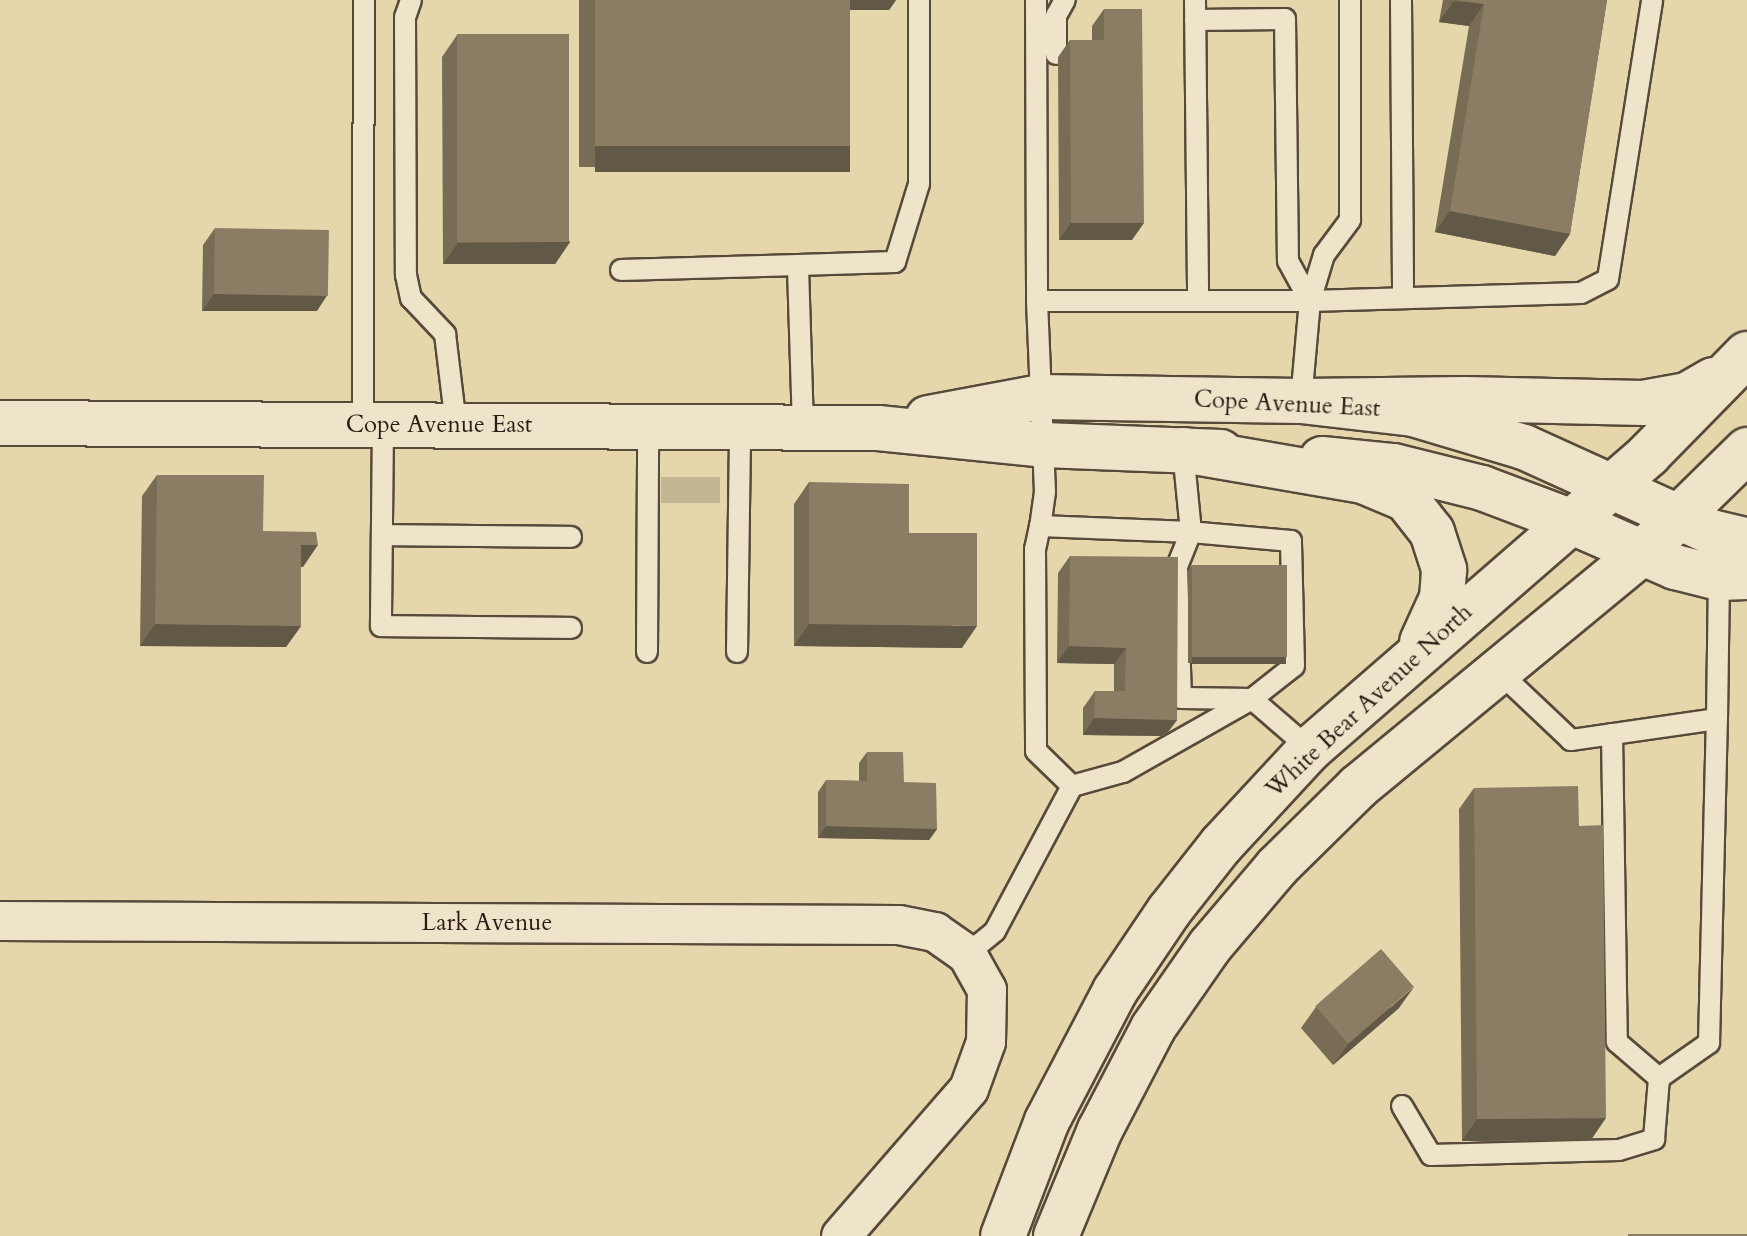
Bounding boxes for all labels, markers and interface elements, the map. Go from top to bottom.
street label: Cope Avenue East [1193,385,1381,423]
street label: Cope Avenue East [346,411,532,439]
street label: White Bear Avenue North [1260,598,1478,804]
street label: Lark Avenue [422,909,552,937]

